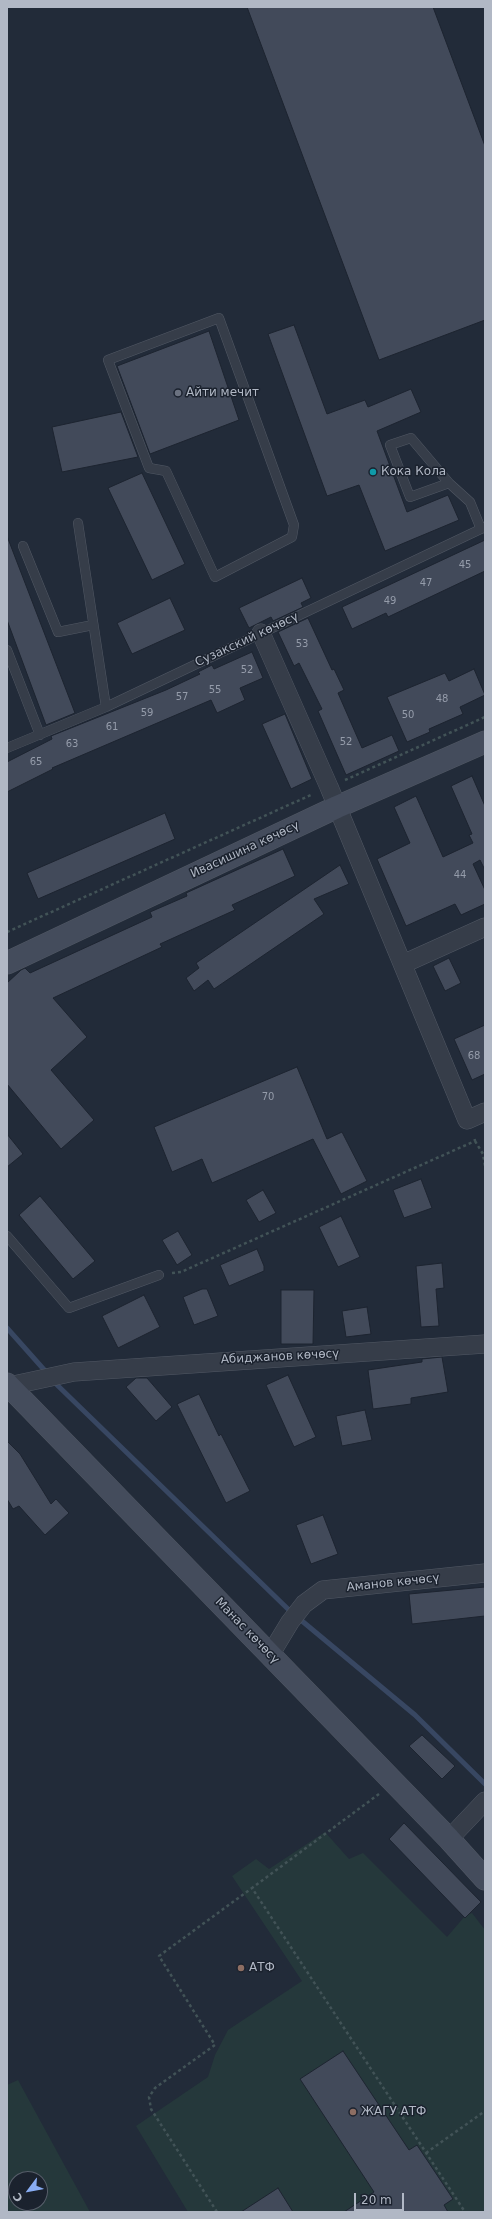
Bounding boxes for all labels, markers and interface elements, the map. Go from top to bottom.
place label: Айти мечит [186,386,259,400]
marker: Айти мечит [173,388,183,398]
place label: Кока Кола [381,465,446,479]
marker: Кока Кола [368,467,378,477]
house number: 45 [459,559,471,571]
house number: 47 [420,577,432,589]
house number: 49 [384,595,396,607]
street label: Сузакский көчөсү [193,610,301,670]
house number: 53 [296,638,308,650]
house number: 52 [241,664,253,676]
house number: 55 [209,684,221,696]
house number: 57 [176,691,188,703]
house number: 48 [436,693,448,705]
house number: 59 [141,707,153,719]
house number: 50 [402,709,414,721]
house number: 61 [106,721,118,733]
house number: 52 [340,736,352,748]
house number: 63 [66,738,78,750]
house number: 65 [30,756,42,768]
street label: Ивасишина көчөсү [188,818,302,882]
house number: 44 [454,869,466,881]
house number: 68 [468,1050,480,1062]
house number: 70 [262,1091,274,1103]
street label: Абиджанов көчөсү [220,1347,340,1367]
street label: Аманов көчөсү [346,1571,440,1595]
street label: Манас көчөсү [212,1595,282,1667]
place label: АТФ [249,1961,275,1975]
marker: АТФ [236,1963,246,1973]
place label: ЖАГУ АТФ [361,2105,426,2119]
marker: ЖАГУ АТФ [348,2107,358,2117]
north arrow [8,2171,48,2211]
scale bar [356,2185,406,2211]
text: С [11,2190,26,2204]
text: 20 m [361,2193,392,2207]

